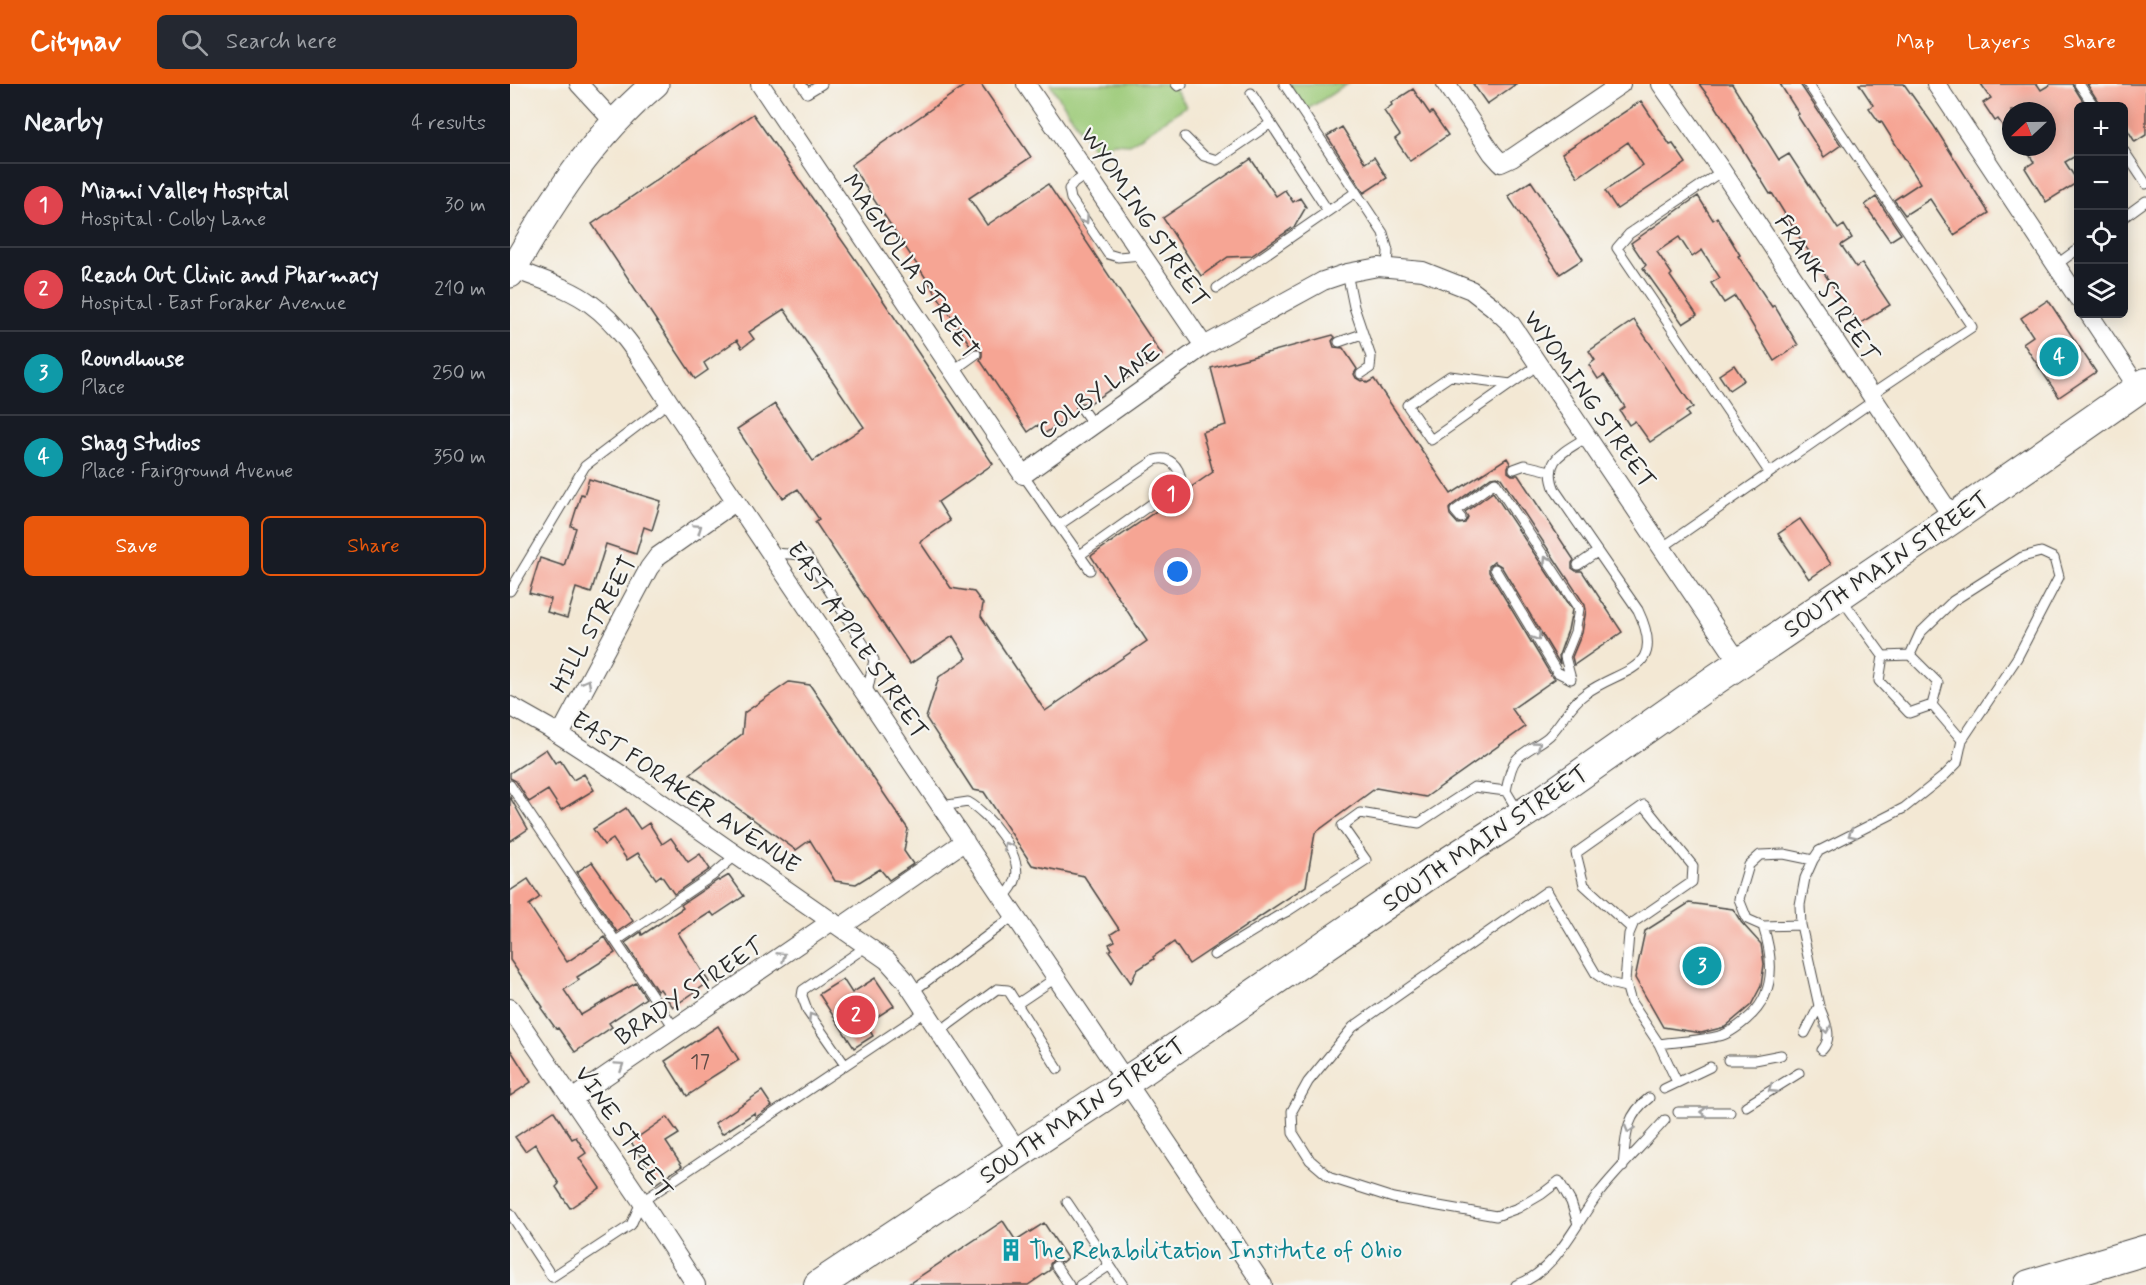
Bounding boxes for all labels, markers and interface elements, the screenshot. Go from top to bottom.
search box [157,15,577,69]
text: Citynav [30,24,121,61]
icon: search [178,26,211,59]
text: Search here [226,28,337,56]
text: Map [1896,28,1934,56]
text: Layers [1967,28,2030,56]
text: Share [2063,28,2116,56]
north arrow [2002,102,2056,156]
map controls [2074,102,2128,318]
button: + [2074,102,2128,156]
text: Nearby [24,106,103,140]
text: 4 results [411,110,486,137]
street label: WYOMING STREET [1072,122,1216,314]
button: − [2074,156,2128,210]
street label: MAGNOLIA STREET [834,168,985,365]
text: Miami Valley Hospital [81,178,289,206]
text: 1 [39,192,48,219]
text: 30 m [444,192,486,219]
text: Hospital · Colby Lane [81,206,266,233]
street label: FRANK STREET [1766,209,1885,369]
button: locate [2074,210,2128,264]
one-way arrow [1078,213,1089,224]
text: Reach Out Clinic and Pharmacy [81,262,379,290]
button: layers [2074,264,2128,318]
text: 2 [39,276,48,303]
text: 210 m [434,276,486,303]
text: Hospital · East Foraker Avenue [81,290,347,317]
street label: WYOMING STREET [1516,305,1662,495]
pin: 4 [2040,334,2078,380]
street label: COLBY LANE [1032,337,1167,447]
text: Roundhouse [81,346,184,374]
text: 3 [39,360,48,387]
text: 250 m [432,360,486,387]
text: Place [81,374,125,401]
text: Shag Studios [81,430,201,458]
text: 4 [38,444,49,471]
text: 350 m [433,444,486,471]
text: Place · Fairground Avenue [81,458,293,485]
pin: 1 [1152,472,1190,516]
street label: SOUTH MAIN STREET [1778,485,1996,646]
button: Save [24,516,249,576]
button: Share [261,516,486,576]
one-way arrow [692,524,703,535]
street label: EAST APPLE STREET [779,536,934,746]
street label: HILL STREET [544,551,645,699]
one-way arrow [1543,556,1554,567]
your location [1163,557,1192,586]
one-way arrow [1529,631,1541,641]
one-way arrow [580,679,591,689]
street label: EAST FORAKER AVENUE [565,705,806,882]
one-way arrow [1530,741,1541,752]
street label: SOUTH MAIN STREET [1377,759,1595,920]
one-way arrow [1847,827,1858,839]
one-way arrow [1004,841,1015,852]
street label: BRADY STREET [609,931,771,1054]
pin: 3 [1682,944,1722,988]
one-way arrow [775,953,786,964]
pin: 2 [836,992,876,1038]
one-way arrow [808,1013,820,1023]
one-way arrow [1819,1024,1831,1034]
street label: SOUTH MAIN STREET [974,1031,1192,1192]
house number: 17 [690,1048,710,1076]
street label: VINE STREET [567,1060,679,1205]
one-way arrow [614,1062,625,1073]
one-way arrow [1768,1082,1779,1093]
one-way arrow [1699,1105,1708,1118]
one-way arrow [1624,1123,1636,1134]
place label: The Rehabilitation Institute of Ohio [1029,1236,1402,1267]
building icon: The Rehabilitation Institute of Ohio [998,1237,1024,1263]

